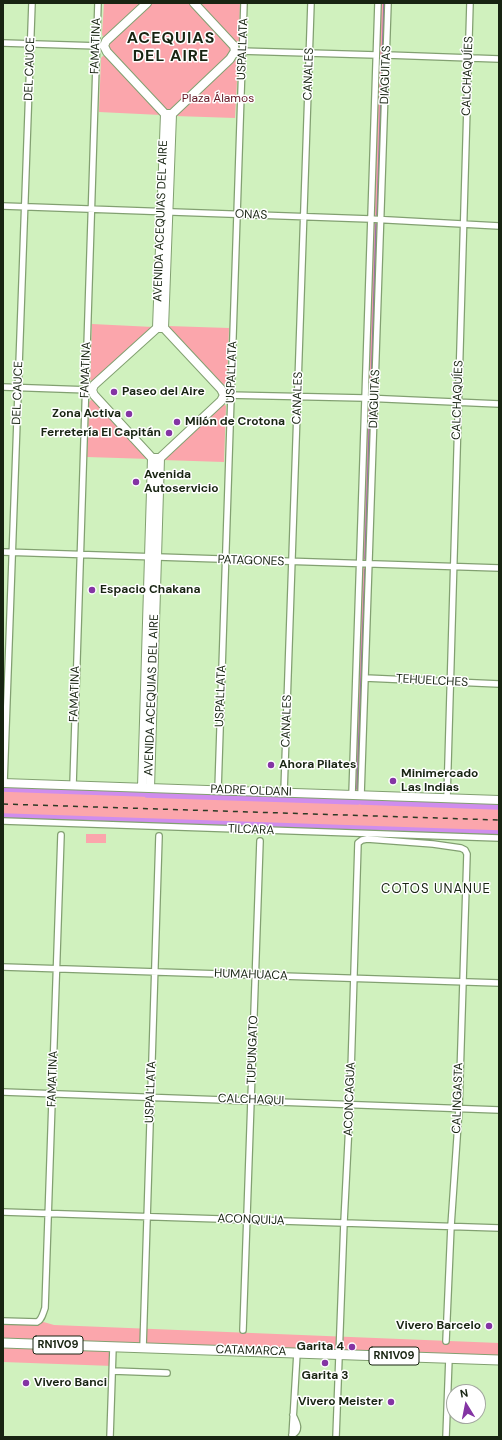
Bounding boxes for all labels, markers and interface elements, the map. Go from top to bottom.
street label: FAMATINA [88,18,104,74]
street label: USPALLATA [235,18,251,80]
district label: ACEQUIAS DEL AIRE [127,29,215,67]
street label: CALCHAQUÍES [459,36,477,116]
street label: DEL CAUCE [22,37,38,101]
street label: DIAGUITAS [378,45,394,105]
street label: CANALES [301,47,317,101]
park label: Plaza Álamos [182,92,254,106]
street label: AVENIDA ACEQUIAS DEL AIRE [151,140,171,302]
street label: ONAS [235,207,267,223]
street label: USPALLATA [224,341,240,403]
street label: FAMATINA [78,342,94,398]
street label: CALCHAQUÍES [449,360,467,440]
street label: DEL CAUCE [10,361,26,425]
street label: DIAGUITAS [367,369,383,429]
street label: CANALES [290,371,306,425]
place label: Paseo del Aire [122,385,205,399]
marker: Paseo del Aire [109,387,119,397]
place label: Zona Activa [52,407,121,421]
marker: Zona Activa [124,409,134,419]
place label: Milón de Crotona [185,415,285,429]
marker: Milón de Crotona [172,417,182,427]
place label: Ferretería El Capitán [41,426,161,440]
marker: Ferretería El Capitán [164,428,174,438]
place label: Avenida Autoservicio [144,468,219,496]
marker: Avenida Autoservicio [131,477,141,487]
street label: PATAGONES [217,553,285,569]
place label: Espacio Chakana [100,583,200,597]
marker: Espacio Chakana [87,585,97,595]
street label: AVENIDA ACEQUIAS DEL AIRE [142,614,162,776]
street label: USPALLATA [213,665,229,727]
street label: FAMATINA [67,666,83,722]
street label: TEHUELCHES [395,672,469,690]
street label: CANALES [279,694,295,748]
place label: Ahora Pilates [279,758,356,772]
marker: Ahora Pilates [266,760,276,770]
place label: Minimercado Las Indias [401,767,478,795]
marker: Minimercado Las Indias [388,776,398,786]
street label: PADRE OLDANI [210,782,292,800]
street label: TILCARA [227,822,275,838]
district label: COTOS UNANUE [381,882,491,898]
street label: HUMAHUACA [214,967,288,983]
street label: TUPUNGATO [245,1015,261,1085]
street label: FAMATINA [45,1051,61,1107]
street label: USPALLATA [143,1061,159,1123]
street label: ACONCAGUA [342,1062,358,1136]
street label: CALINGASTA [450,1062,466,1134]
street label: CALCHAQUI [218,1092,284,1108]
street label: ACONQUIJA [217,1212,285,1228]
place label: Vivero Barcelo [396,1319,481,1333]
marker: Vivero Barcelo [484,1321,494,1331]
road number: RN1V09 [33,1336,83,1354]
place label: Garita 4 [297,1340,344,1354]
marker: Garita 4 [347,1342,357,1352]
street label: CATAMARCA [215,1343,287,1359]
road number: RN1V09 [369,1347,419,1365]
marker: Garita 3 [320,1358,330,1368]
place label: Garita 3 [302,1369,348,1383]
place label: Vivero Banci [34,1376,107,1390]
marker: Vivero Banci [21,1378,31,1388]
north arrow [446,1384,486,1424]
text: N [459,1386,469,1401]
place label: Vivero Meister [298,1395,383,1409]
marker: Vivero Meister [386,1397,396,1407]

